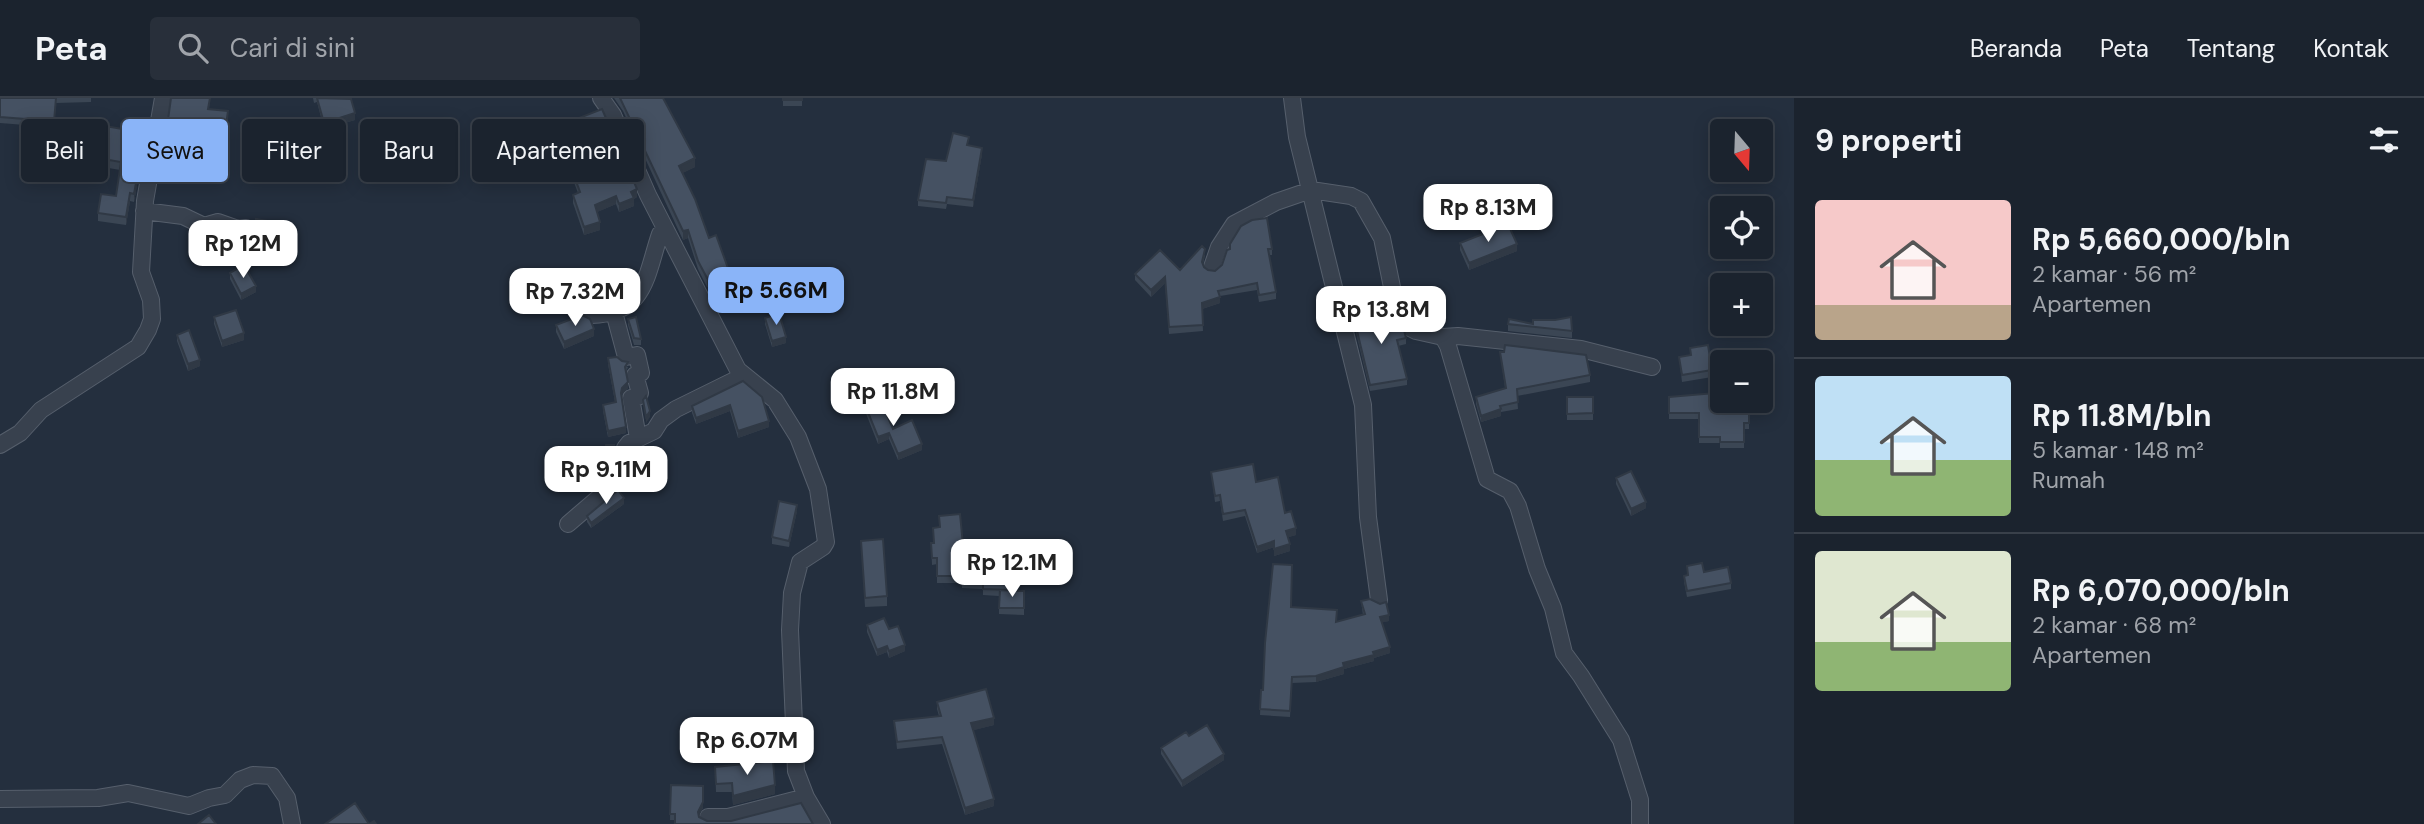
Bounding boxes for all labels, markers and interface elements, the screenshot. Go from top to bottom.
search box [150,17,640,80]
text: Peta [35,27,108,70]
icon: search [174,29,212,67]
text: Cari di sini [230,31,355,65]
text: Beranda [1970,33,2062,64]
text: Peta [2100,33,2149,64]
text: Tentang [2187,33,2275,64]
text: Kontak [2313,33,2389,64]
chip: Beli [21,119,108,182]
chip: Sewa [122,119,228,182]
chip: Filter [242,119,346,182]
chip: Baru [360,119,458,182]
chip: Apartemen [472,119,644,182]
north arrow [1710,119,1773,182]
map controls [1710,119,1773,413]
text: 9 properti [1815,121,1962,160]
icon: filters [2365,121,2403,159]
pin: Rp 8.13M [1416,184,1560,244]
text: Rp 8.13M [1439,192,1537,222]
button: locate [1710,196,1773,259]
pin: Rp 12M [186,220,300,280]
text: Rp 5,660,000/bln [2032,220,2290,259]
text: Rp 12M [204,228,282,258]
icon: home [1871,228,1955,312]
text: 2 kamar · 56 m² [2032,259,2196,289]
pin: Rp 7.32M [503,268,647,328]
pin: Rp 5.66M [704,268,848,327]
button: + [1710,273,1773,336]
text: Rp 5.66M [724,275,828,305]
text: Rp 7.32M [525,276,625,306]
pin: Rp 13.8M [1309,286,1453,346]
text: Apartemen [2032,289,2151,319]
text: Rp 13.8M [1332,294,1430,324]
button: − [1710,350,1773,413]
pin: Rp 11.8M [821,368,965,428]
text: Rp 11.8M [847,376,939,406]
text: Rp 11.8M/bln [2032,396,2212,435]
icon: home [1871,404,1955,488]
text: 5 kamar · 148 m² [2032,435,2204,465]
pin: Rp 9.11M [534,446,678,506]
text: Rp 9.11M [560,454,652,484]
text: Rumah [2032,465,2105,495]
pin: Rp 12.1M [940,540,1084,599]
text: Rp 12.1M [967,547,1057,577]
text: Rp 6,070,000/bln [2032,571,2290,610]
icon: home [1871,579,1955,663]
text: 2 kamar · 68 m² [2032,610,2196,640]
text: Apartemen [2032,640,2151,670]
pin: Rp 6.07M [675,718,819,777]
text: Rp 6.07M [696,725,798,755]

